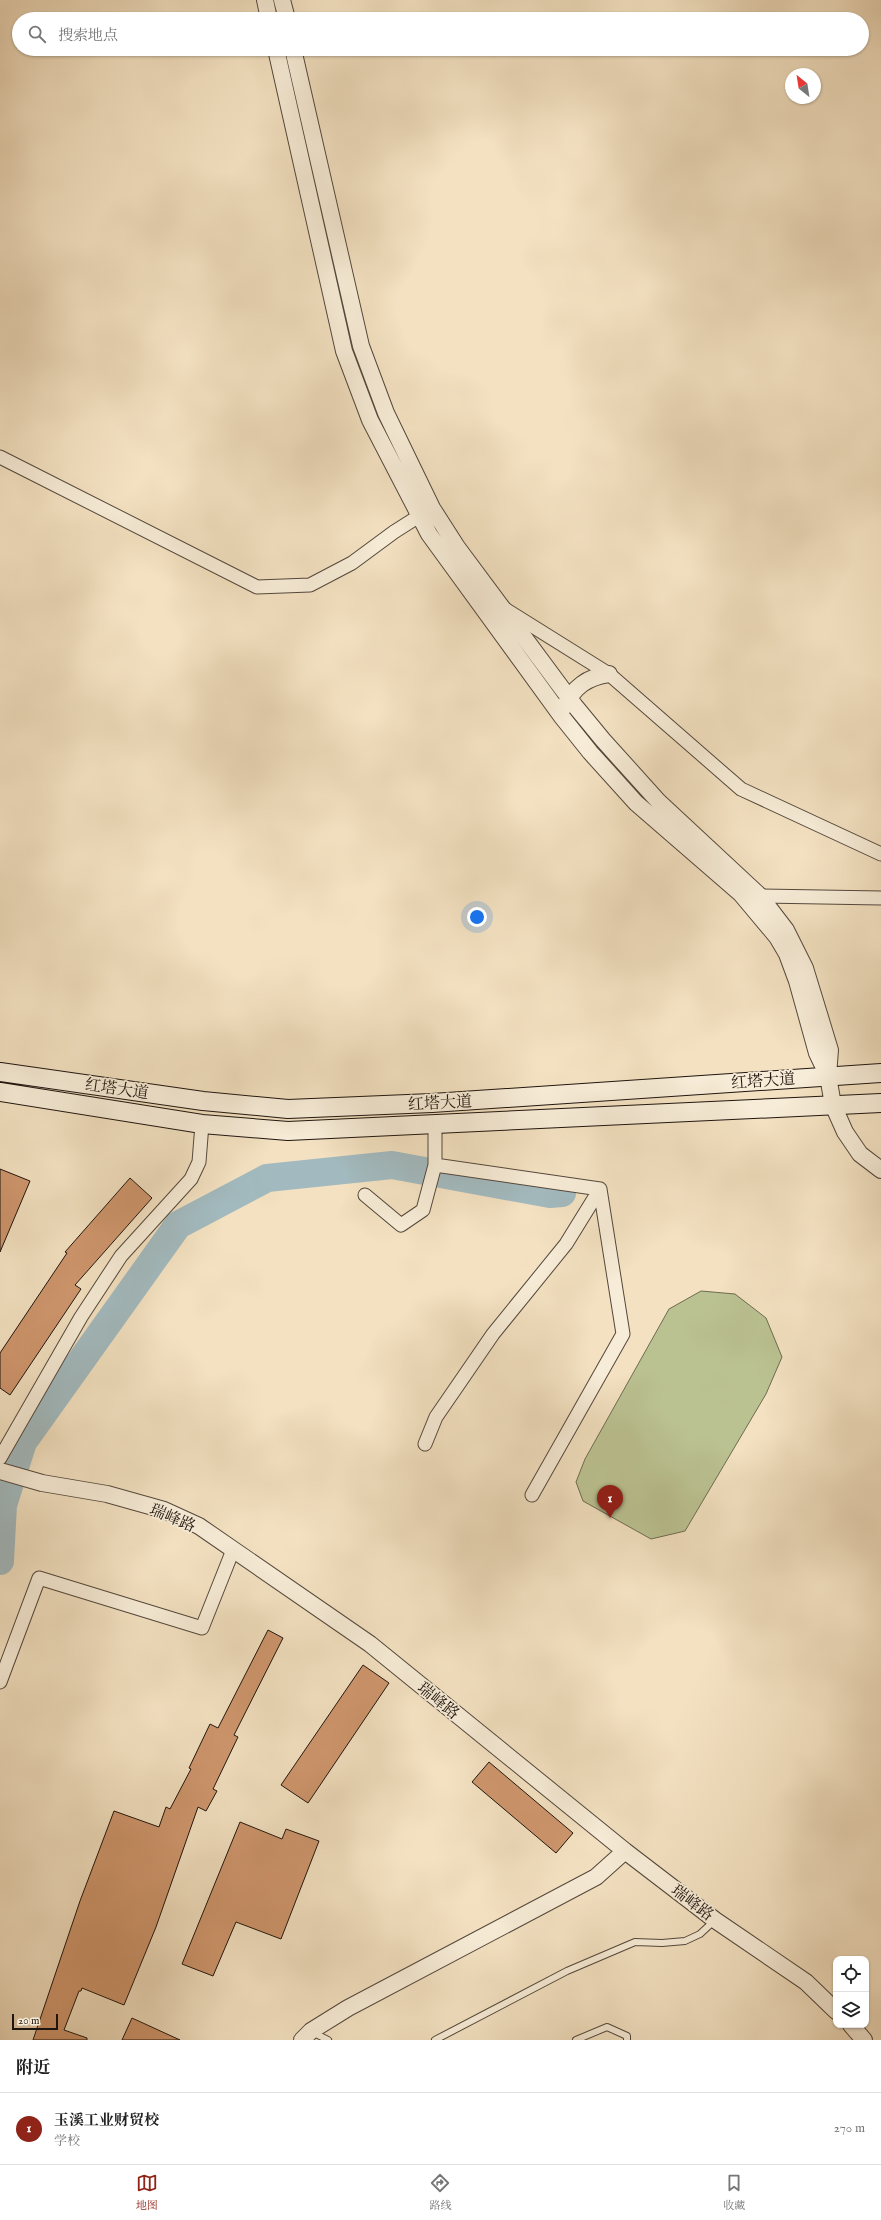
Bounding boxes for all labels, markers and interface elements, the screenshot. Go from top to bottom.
search box [12,12,869,56]
icon: search [26,23,48,45]
text: 搜索地点 [58,26,118,45]
north arrow [785,68,821,104]
your location [467,907,487,927]
street label: 红塔大道 [731,1070,796,1094]
street label: 红塔大道 [84,1076,150,1104]
street label: 红塔大道 [408,1092,473,1116]
pin: 1 [597,1485,623,1518]
street label: 瑞峰路 [146,1500,198,1537]
street label: 瑞峰路 [413,1679,463,1724]
street label: 瑞峰路 [667,1881,717,1926]
map controls [833,1956,869,2028]
button: locate [833,1956,869,1992]
button: layers [833,1992,869,2028]
scale bar [12,2012,58,2031]
text: 20 m [18,2014,39,2028]
text: 附近 [16,2058,50,2079]
text: 玉溪工业财贸校 [54,2111,159,2130]
text: 1 [27,2120,31,2137]
text: 270 m [834,2120,865,2137]
text: 学校 [54,2133,80,2150]
tab: 地图 [136,2172,158,2213]
tab: 路线 [429,2172,451,2213]
tab: 收藏 [723,2172,745,2213]

